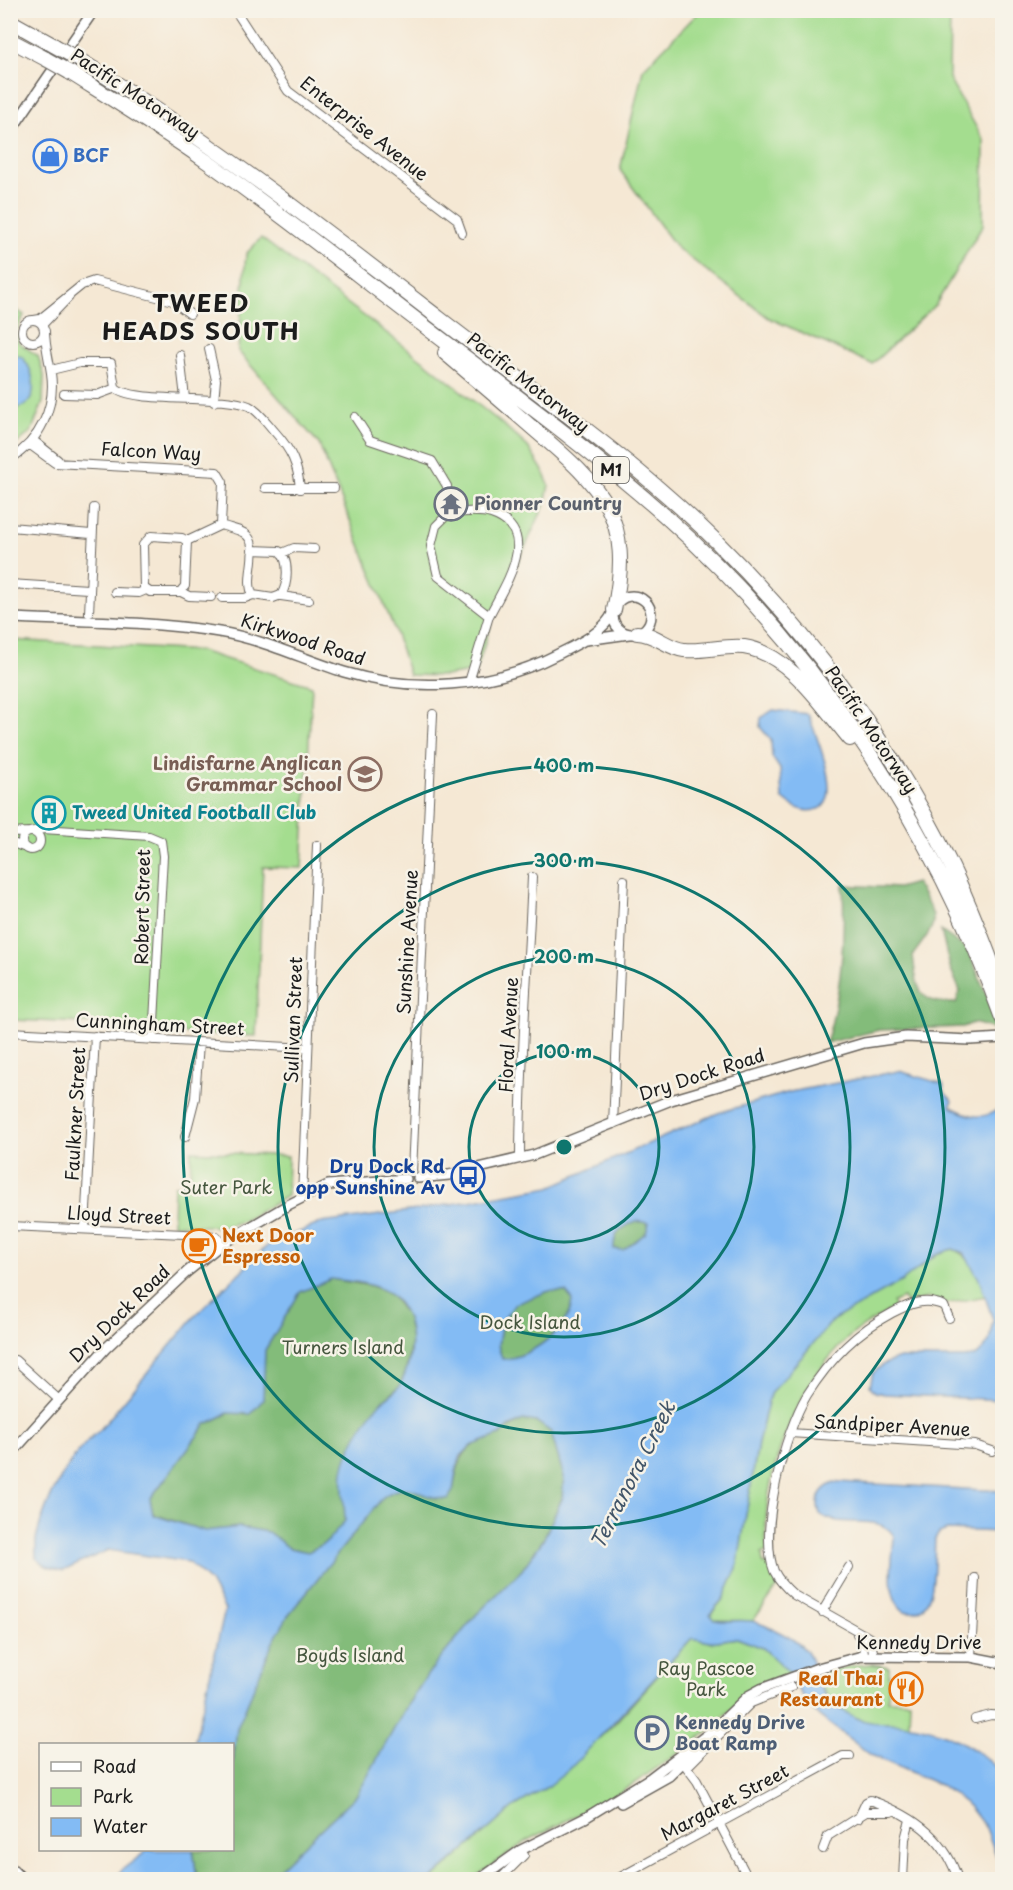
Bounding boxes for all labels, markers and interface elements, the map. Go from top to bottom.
street label: Pacific Motorway [66,41,206,145]
street label: Enterprise Avenue [295,69,435,187]
shop icon: BCF [32,138,68,174]
place label: BCF [73,141,110,168]
district label: TWEED HEADS SOUTH [102,284,300,348]
street label: Pacific Motorway [462,325,596,438]
street label: Falcon Way [100,434,202,467]
road number: M1 [593,457,629,483]
temple icon: Pionner Country [433,486,469,522]
place label: Pionner Country [474,489,622,516]
street label: Kirkwood Road [238,606,369,671]
street label: Pacific Motorway [819,660,925,799]
place label: Lindisfarne Anglican Grammar School [153,749,342,797]
text: 400 m [534,751,594,778]
school or university icon: Lindisfarne Anglican Grammar School [347,756,383,792]
building icon: Tweed United Football Club [31,795,67,831]
place label: Tweed United Football Club [72,798,316,825]
text: 300 m [534,846,594,873]
street label: Robert Street [127,849,156,965]
street label: Sunshine Avenue [389,869,424,1015]
text: 200 m [534,942,594,969]
street label: Sullivan Street [277,956,308,1084]
street label: Floral Avenue [491,976,524,1094]
street label: Cunningham Street [75,1006,245,1041]
text: 100 m [536,1037,592,1064]
street label: Dry Dock Road [635,1041,768,1107]
street label: Faulkner Street [58,1046,91,1181]
centre of rings [554,1137,574,1157]
place label: Dry Dock Rd opp Sunshine Av [296,1152,445,1200]
bus stop icon: Dry Dock Rd opp Sunshine Av [450,1159,486,1195]
park label: Suter Park [180,1173,272,1200]
street label: Lloyd Street [67,1198,172,1231]
place label: Next Door Espresso [222,1221,315,1269]
cafe icon: Next Door Espresso [181,1228,217,1264]
street label: Dry Dock Road [63,1258,175,1368]
park label: Dock Island [480,1308,580,1335]
park label: Turners Island [282,1333,404,1360]
water label: Terranora Creek [582,1395,683,1554]
street label: Sandpiper Avenue [813,1407,971,1442]
street label: Kennedy Drive [856,1628,982,1655]
park label: Boyds Island [296,1641,404,1668]
park label: Ray Pascoe Park [657,1654,755,1702]
place label: Real Thai Restaurant [780,1664,883,1712]
restaurant icon: Real Thai Restaurant [888,1671,924,1707]
place label: Kennedy Drive Boat Ramp [675,1708,805,1756]
parking icon: Kennedy Drive Boat Ramp [634,1715,670,1751]
legend [39,1743,234,1851]
text: Road [93,1752,137,1779]
street label: Margaret Street [655,1757,793,1847]
text: Park [93,1782,133,1809]
text: Water [93,1812,148,1839]

